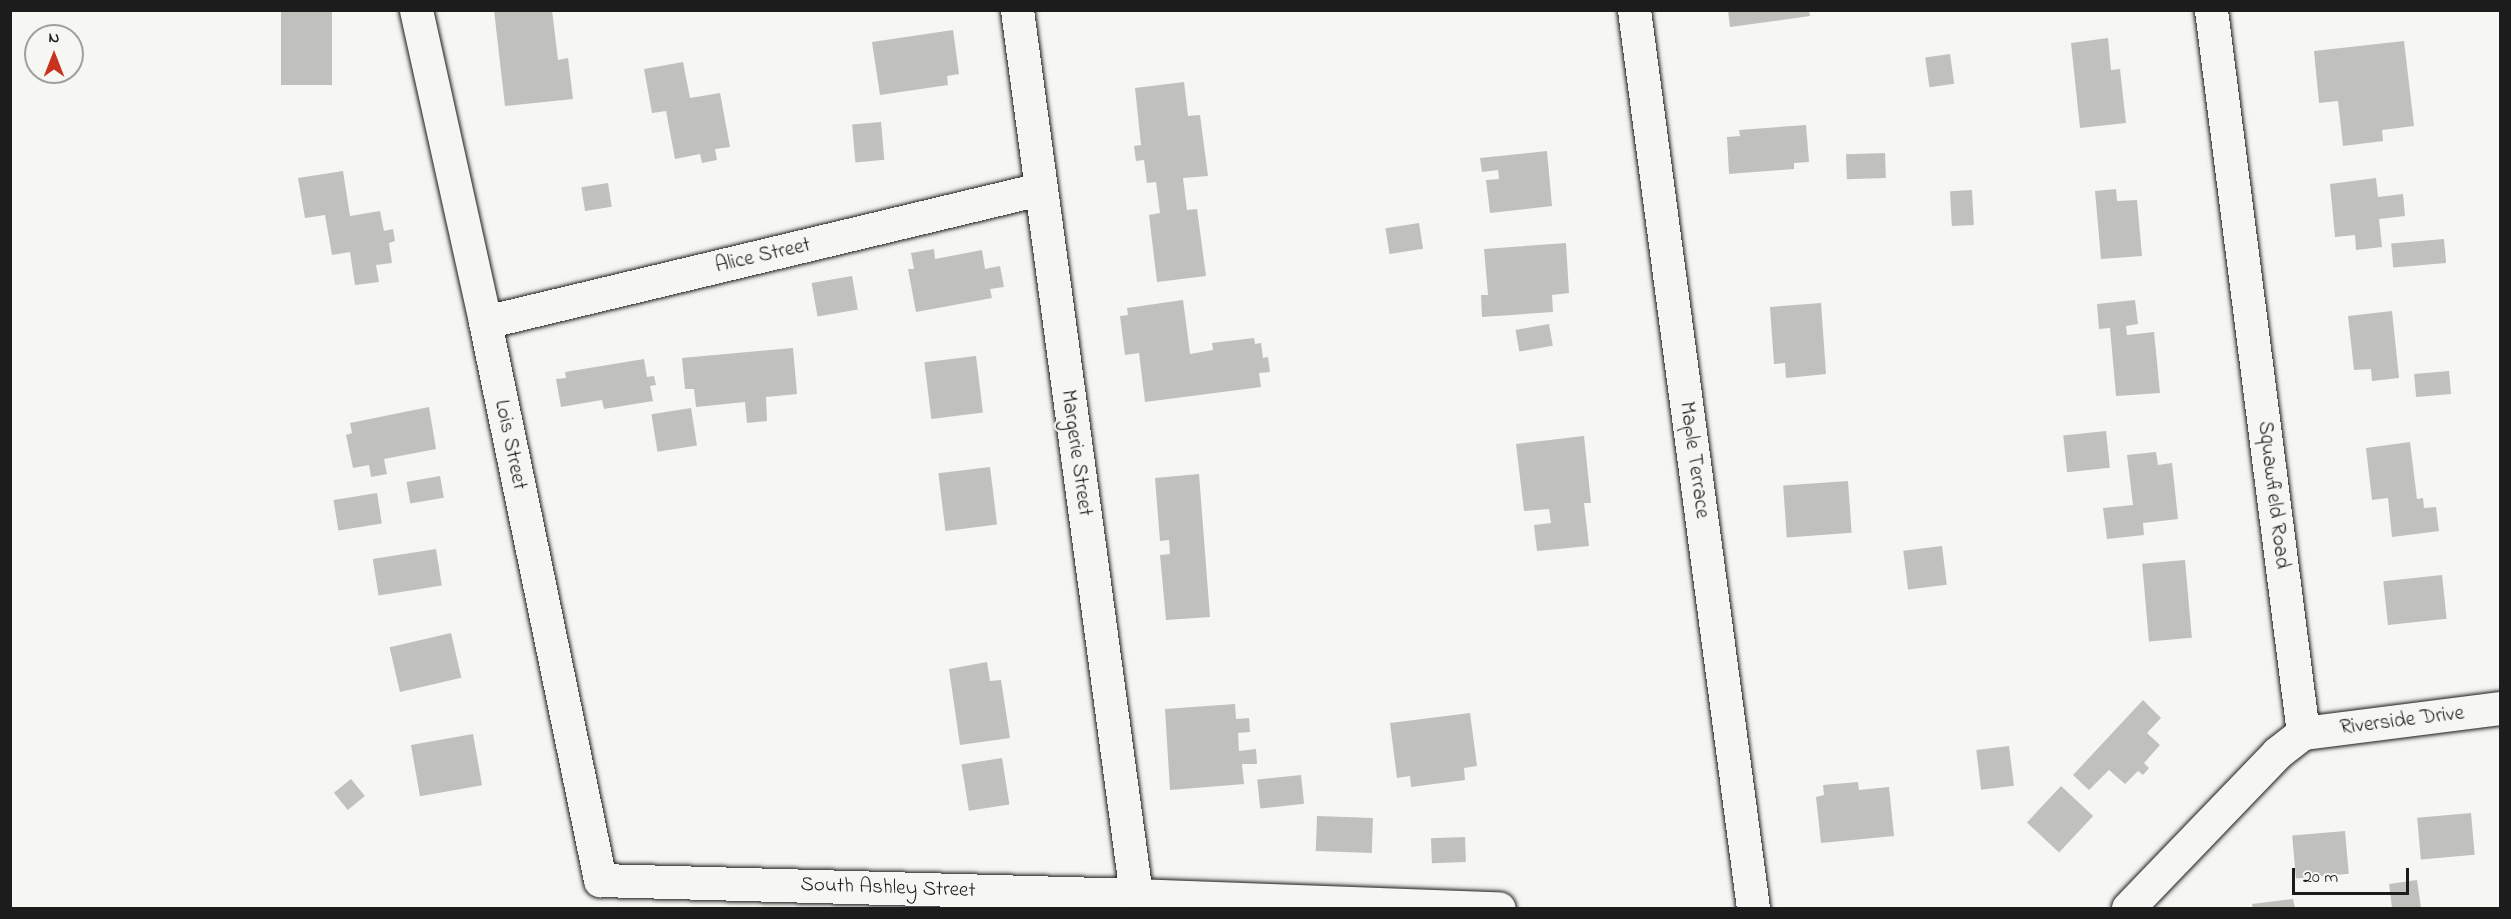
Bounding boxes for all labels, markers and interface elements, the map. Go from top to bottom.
north arrow [24,24,84,84]
text: N [49,26,59,50]
street label: Alice Street [713,233,813,279]
street label: Margerie Street [1055,388,1097,518]
street label: Lois Street [488,398,532,492]
street label: Maple Terrace [1673,400,1715,520]
street label: Squawfield Road [2251,420,2295,570]
street label: Riverside Drive [2339,701,2465,741]
scale bar [2295,856,2412,894]
text: 20 m [2303,865,2338,891]
street label: South Ashley Street [800,872,976,904]

